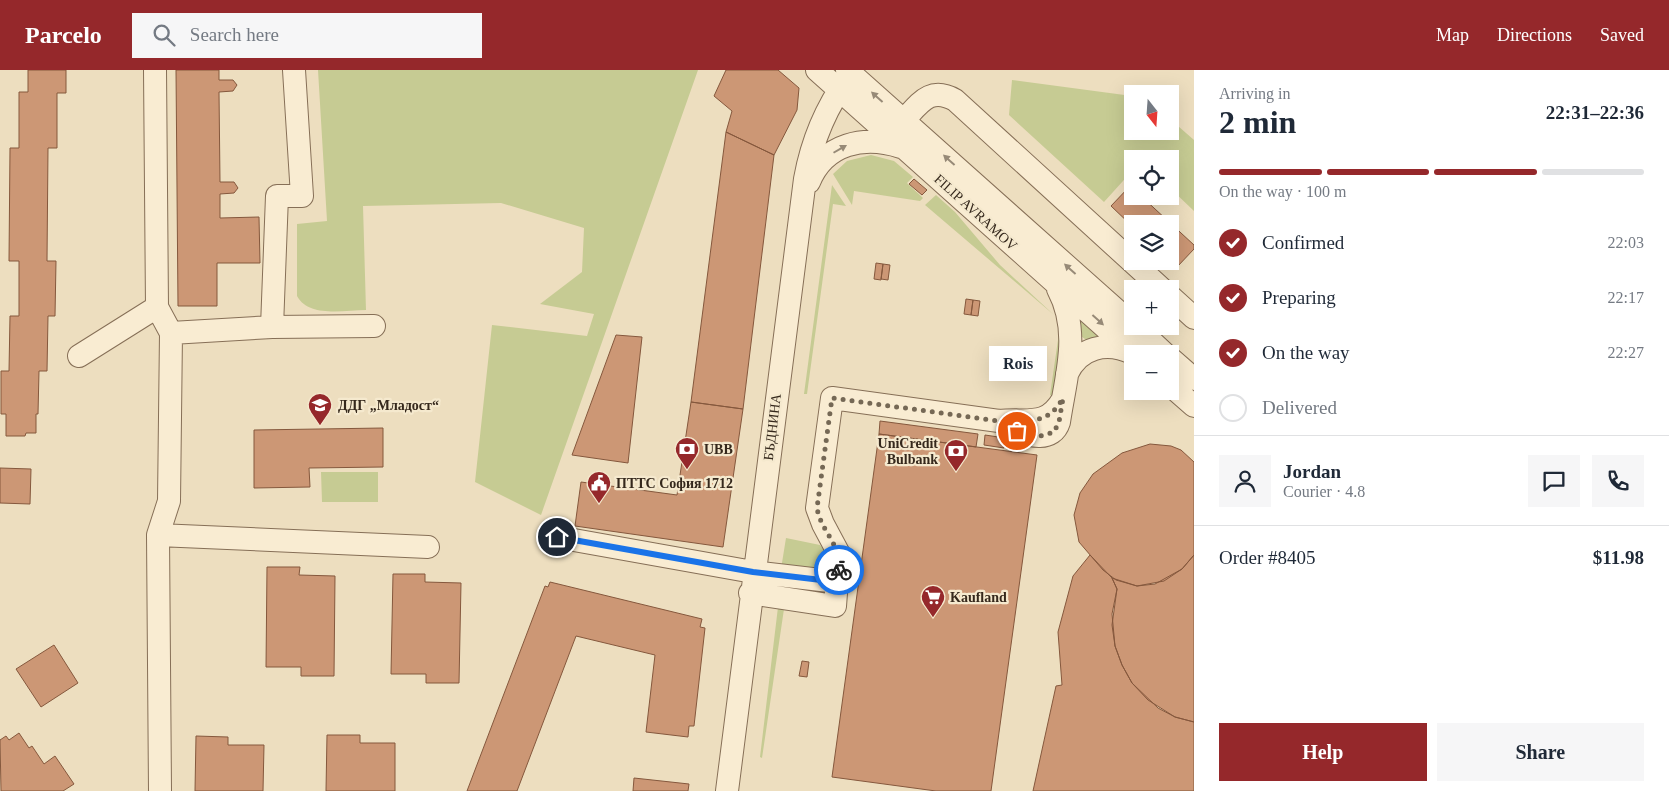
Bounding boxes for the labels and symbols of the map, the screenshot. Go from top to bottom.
north arrow [1124,85,1179,140]
one-way arrow [872,91,884,103]
one-way arrow [833,145,846,154]
one-way arrow [942,155,955,166]
street label: FILIP AVRAMOV [931,171,1020,253]
one-way arrow [1064,263,1077,274]
one-way arrow [1091,314,1103,326]
callout: Rois [988,346,1046,381]
school or university icon: ДДГ „Младост“ [307,392,333,426]
street label: БЪДНИНА [761,392,784,461]
place label: ДДГ „Младост“ [338,398,439,413]
pin [996,410,1038,452]
bank icon: UBB [674,436,700,470]
place label: UniCredit Bulbank [878,436,938,467]
bank icon: UniCredit Bulbank [943,438,969,472]
place label: UBB [704,442,733,457]
public building icon: ПТТС София 1712 [586,470,612,504]
place label: ПТТС София 1712 [616,476,733,491]
pin [536,516,578,558]
courier [814,545,864,595]
supermarket icon: Kaufland [920,584,946,618]
place label: Kaufland [950,590,1007,605]

